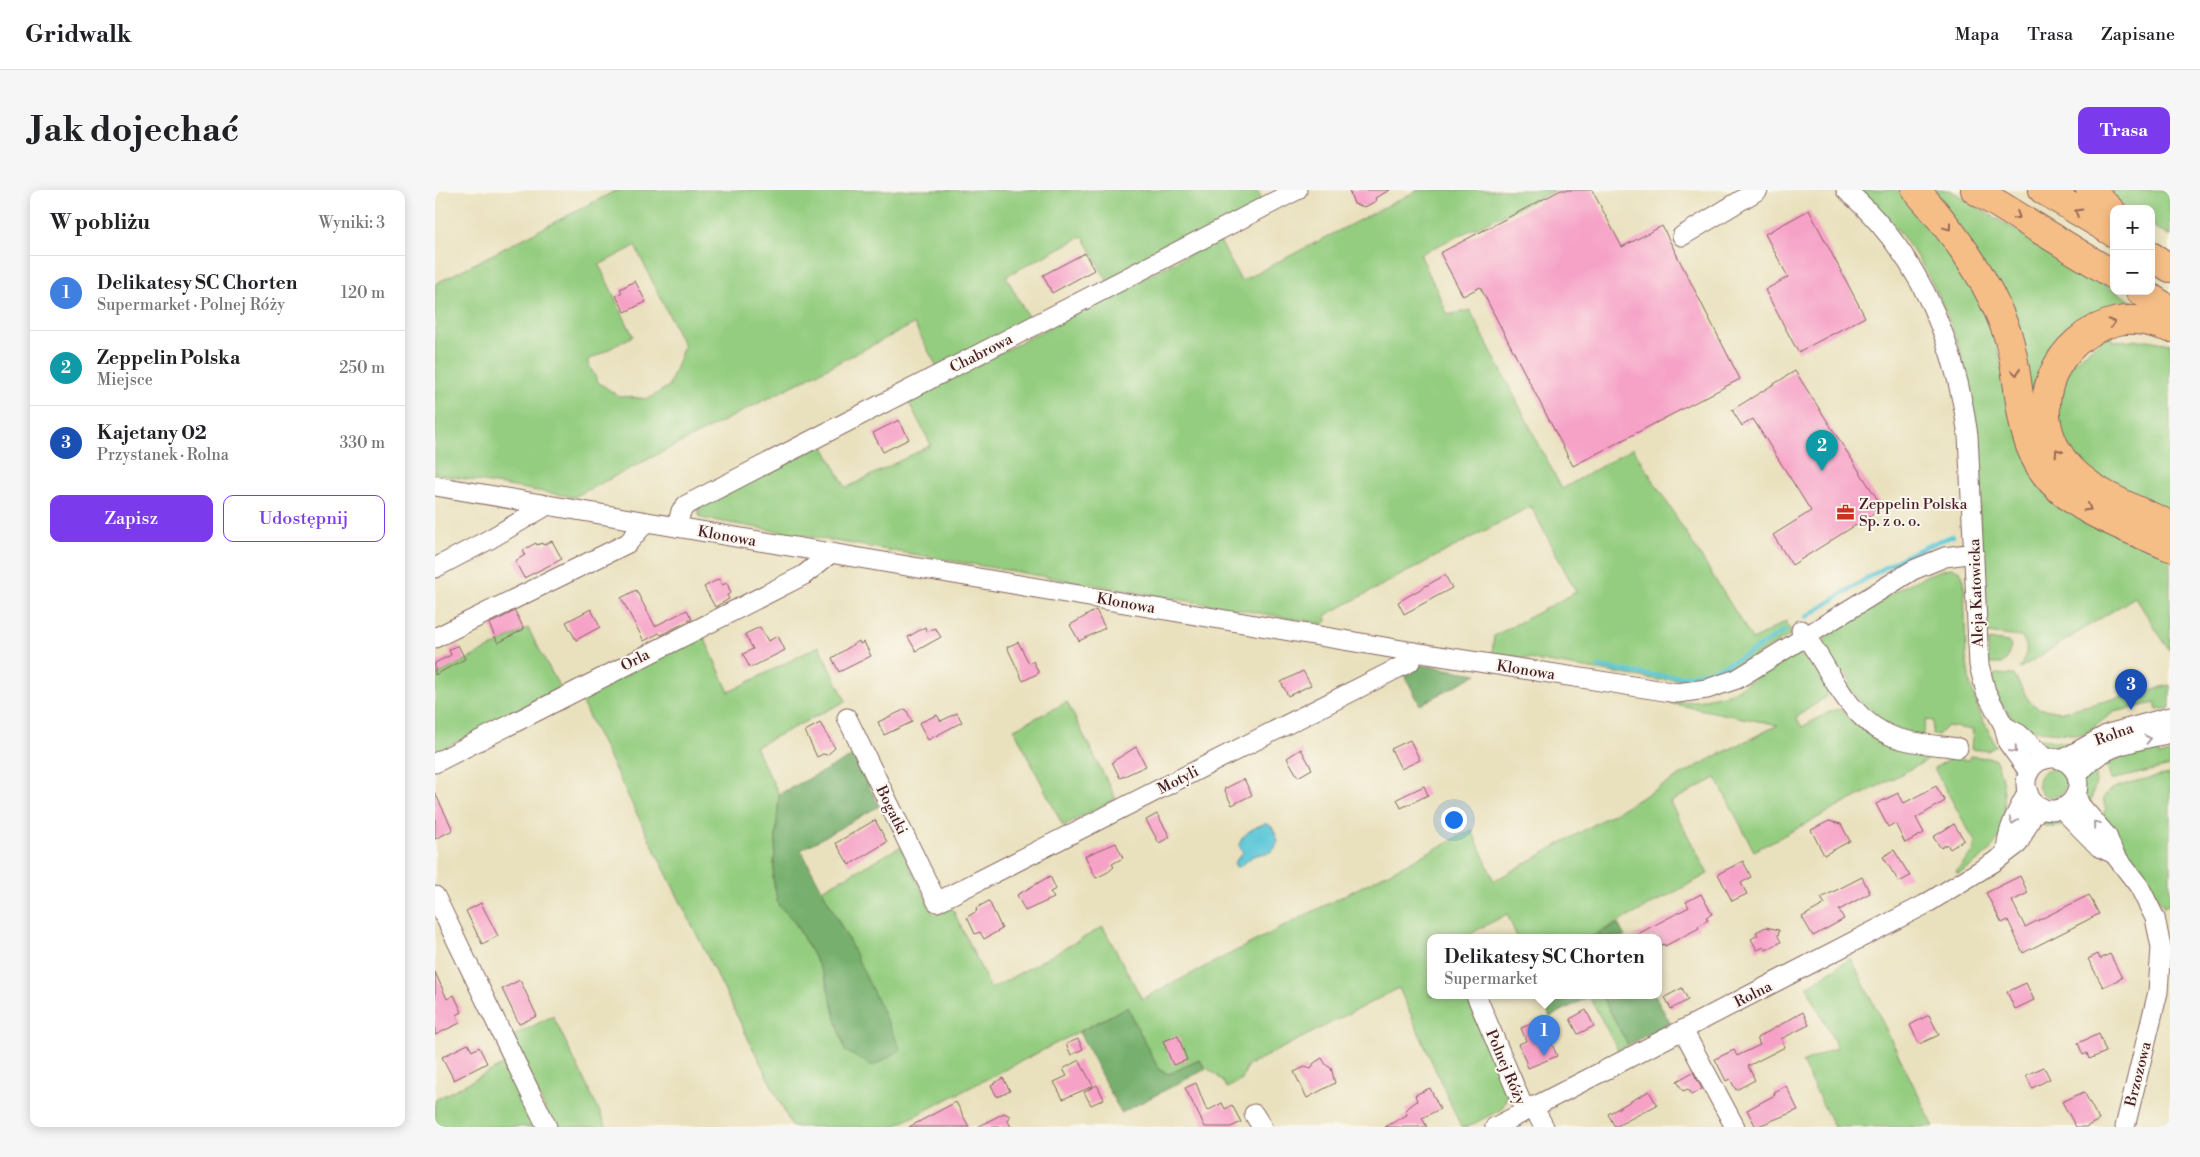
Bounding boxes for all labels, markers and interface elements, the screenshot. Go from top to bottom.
text: Gridwalk [25,20,132,50]
text: Mapa [1955,23,1999,46]
text: Trasa [2027,23,2073,46]
text: Zapisane [2101,23,2175,46]
button: Trasa [2078,107,2170,154]
text: Jak dojechać [30,109,239,152]
map controls [2110,205,2155,295]
button: + [2110,205,2155,250]
one-way arrow [2075,208,2084,218]
one-way arrow [2011,209,2020,219]
text: W pobliżu [50,210,150,236]
text: Wyniki: 3 [319,213,385,233]
one-way arrow [1942,221,1950,230]
button: − [2110,250,2155,295]
text: Delikatesy SC Chorten [97,271,297,295]
text: 1 [62,283,70,303]
text: 120 m [341,283,385,303]
text: Supermarket · Polnej Róży [97,295,285,315]
one-way arrow [2107,318,2116,329]
street label: Chabrowa [947,329,1016,377]
text: Zeppelin Polska [97,346,240,370]
text: 2 [61,358,71,378]
text: 250 m [339,358,385,378]
one-way arrow [2010,368,2021,376]
text: Miejsce [97,370,153,390]
text: Kajetany 02 [97,421,207,445]
pin: 2 [1806,430,1838,471]
text: 3 [61,433,71,453]
text: 330 m [339,433,385,453]
text: Przystanek · Rolna [97,445,229,465]
one-way arrow [2054,448,2064,457]
button: Zapisz [50,495,213,542]
button: Udostępnij [223,495,385,542]
place label: Zeppelin Polska Sp. z o. o. [1859,495,1968,531]
one-way arrow [2083,502,2092,512]
office icon: Zeppelin Polska Sp. z o. o. [1835,503,1855,523]
street label: Klonowa [696,522,758,551]
street label: Aleja Katowicka [1965,538,1988,649]
street label: Klonowa [1095,589,1157,618]
street label: Orla [618,645,653,676]
street label: Klonowa [1495,657,1557,685]
pin: 3 [2115,669,2147,710]
street label: Rolna [2092,719,2136,750]
one-way arrow [2143,734,2152,745]
one-way arrow [2008,745,2017,754]
street label: Motyli [1155,762,1202,799]
street label: Bogatki [871,782,912,838]
your location [1441,807,1467,833]
one-way arrow [2009,816,2019,825]
one-way arrow [2093,820,2102,829]
popup [1427,934,1662,999]
text: Delikatesy SC Chorten [1444,945,1645,969]
text: Supermarket [1444,969,1538,989]
street label: Rolna [1731,977,1776,1012]
pin: 1 [1528,1015,1560,1056]
street label: Polnej Róży [1481,1027,1530,1108]
street label: Brzozowa [2121,1039,2156,1109]

